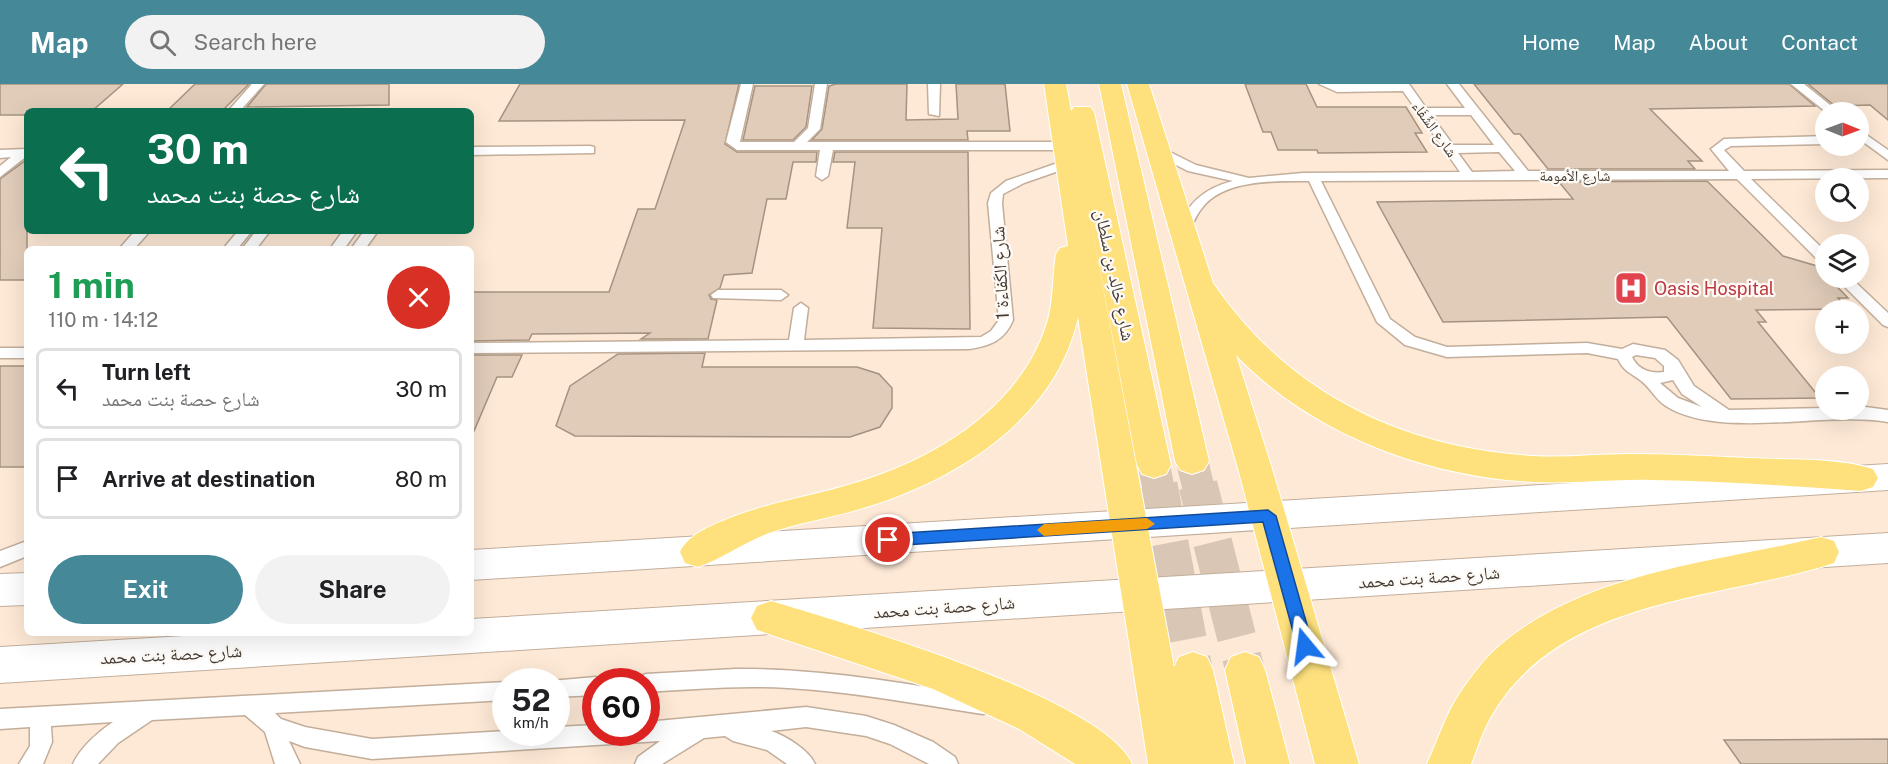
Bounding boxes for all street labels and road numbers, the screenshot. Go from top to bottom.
street label: شارع الشِّفَاء [1407,98,1461,162]
street label: شارع الأمومة [1540,167,1611,186]
street label: شارع خالِد بن سلطان [1090,207,1139,343]
street label: شارع الكَفاءة 1 [987,226,1014,320]
street label: شارع حصة بنت محمد [1357,562,1501,593]
street label: شارع حصة بنت محمد [872,592,1016,623]
street label: شارع حصة بنت محمد [100,640,243,669]

